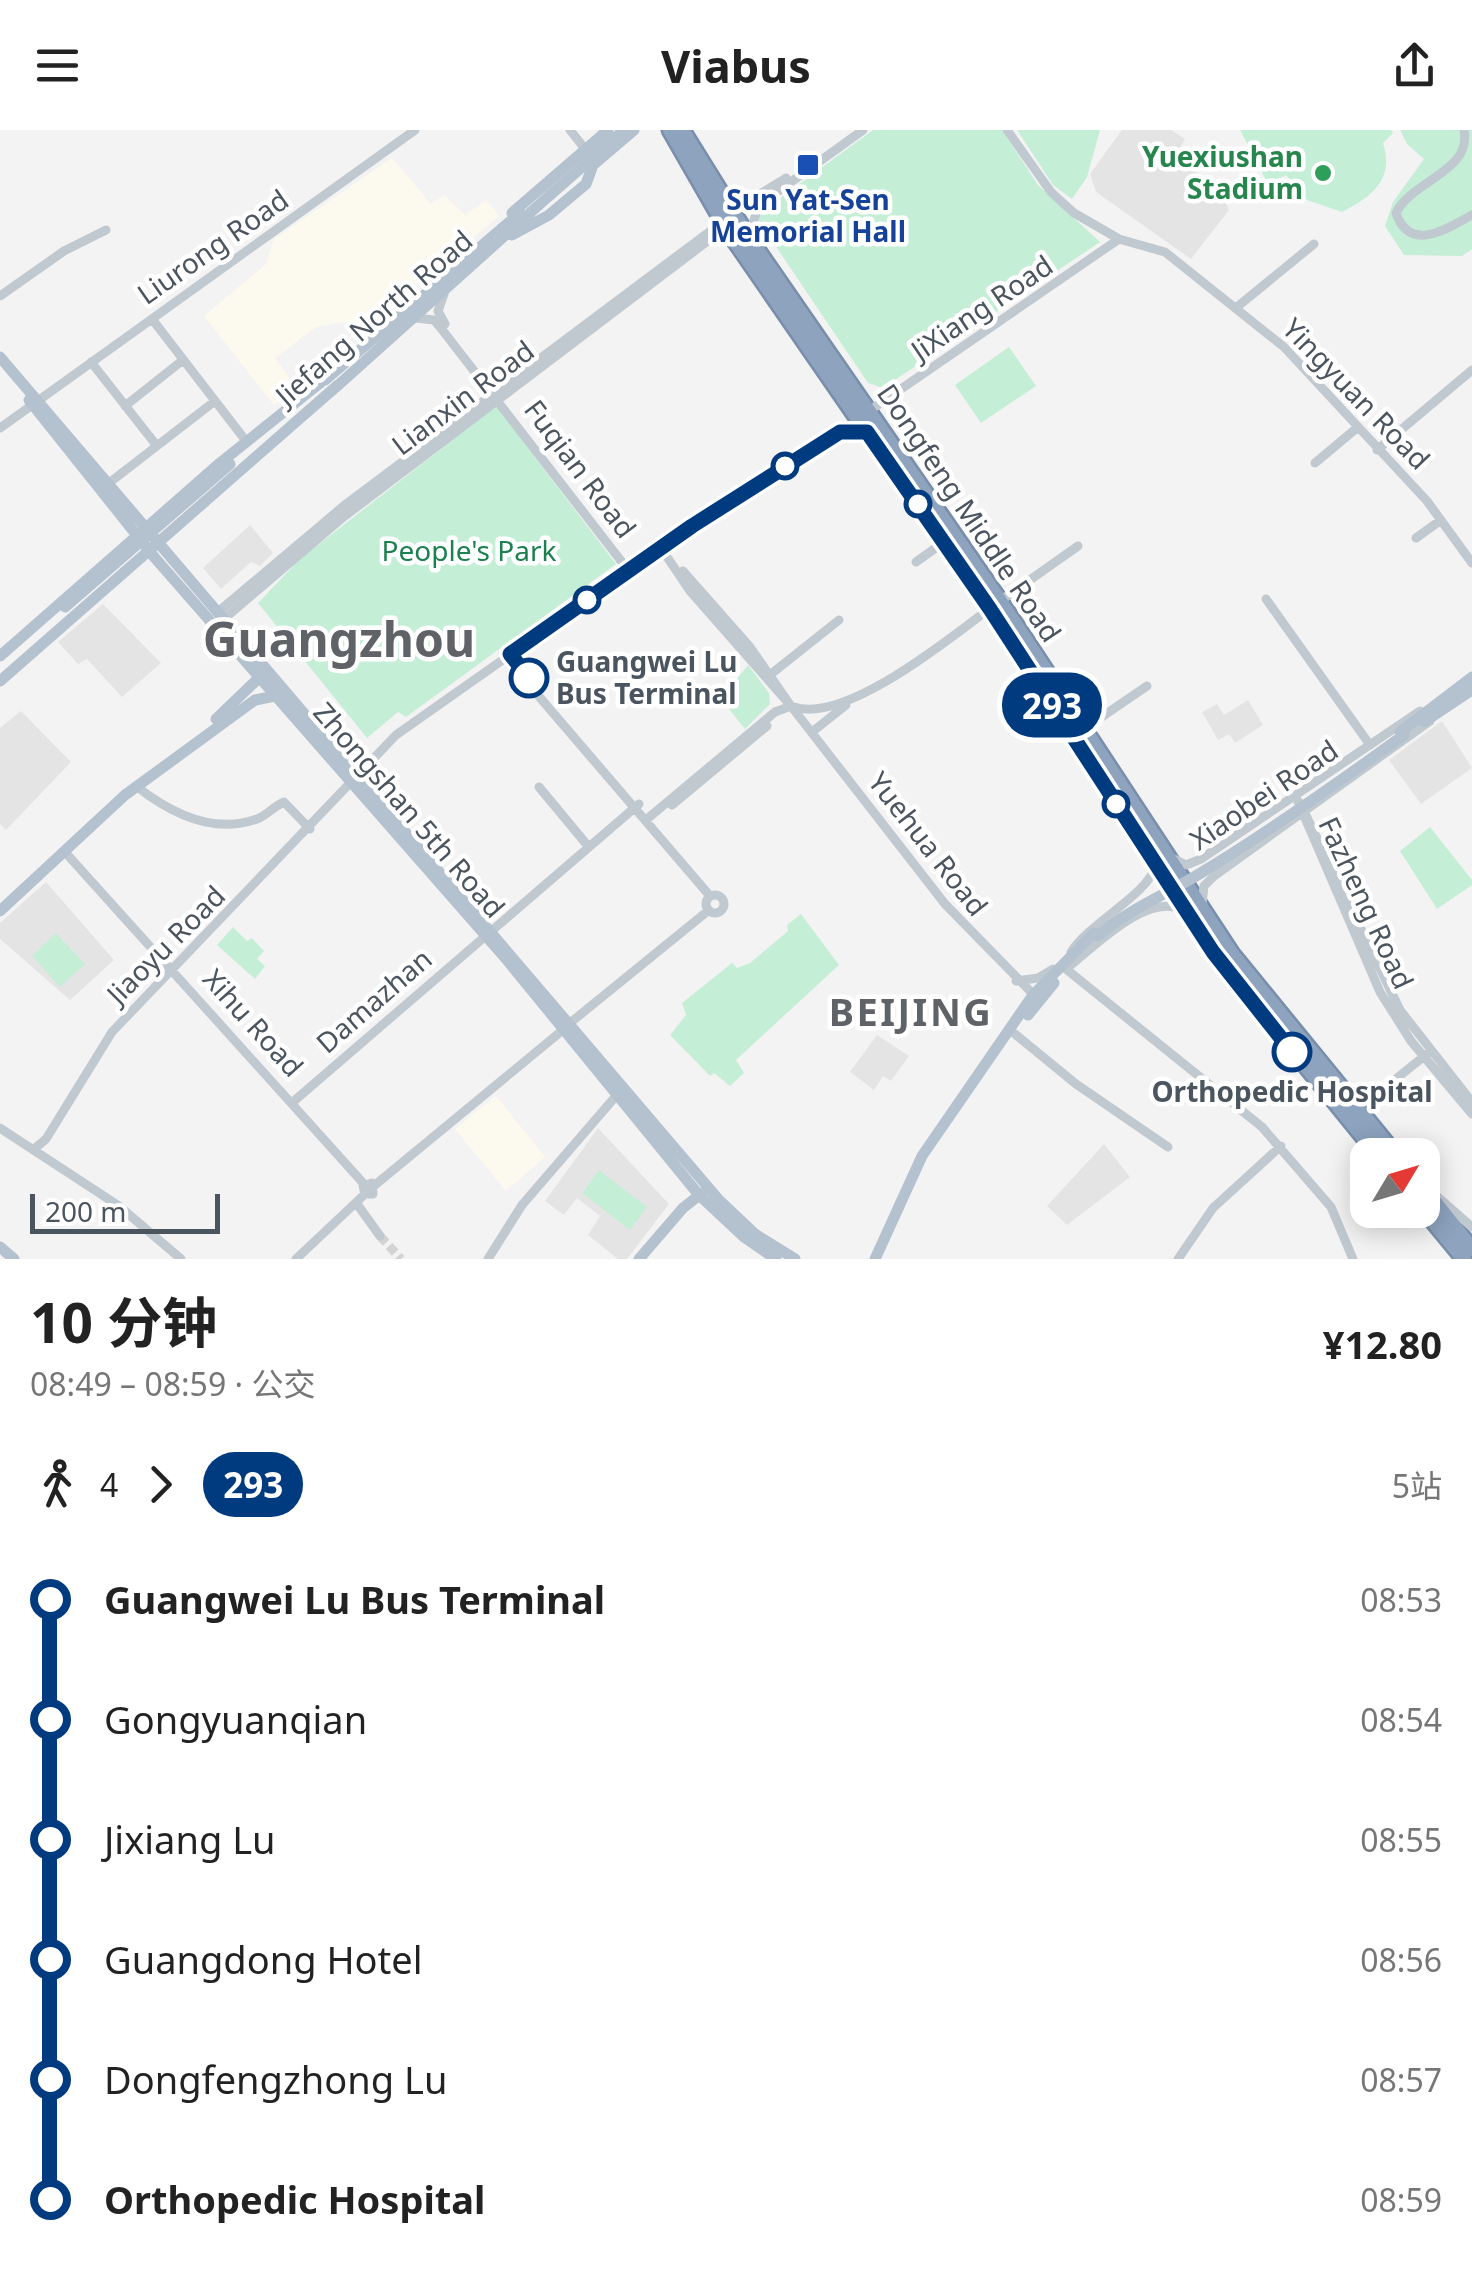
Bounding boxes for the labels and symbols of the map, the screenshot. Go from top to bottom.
place label: Yuexiushan Stadium [1142,137,1303,207]
marker: Sun Yat-Sen Memorial Hall [795,152,821,178]
marker: Yuexiushan Stadium [1312,162,1334,184]
street label: Liurong Road [129,180,296,312]
place label: Sun Yat-Sen Memorial Hall [710,180,906,250]
street label: Jiefang North Road [264,221,480,415]
street label: JiXiang Road [901,246,1060,370]
street label: Yingyuan Road [1275,309,1439,477]
street label: Lianxin Road [384,331,541,463]
street label: Dongfeng Middle Road [869,376,1071,649]
street label: Fuqian Road [516,392,645,545]
unlabelled marker [772,453,798,479]
unlabelled marker [905,491,931,517]
park label: People's Park [382,531,557,569]
unlabelled marker [574,587,600,613]
district label: Guangzhou [203,606,475,671]
place label: Guangwei Lu Bus Terminal [556,642,737,712]
marker: Guangwei Lu Bus Terminal [510,659,548,697]
line badge: 293 [994,672,1110,738]
street label: Zhongshan 5th Road [306,694,514,925]
street label: Xiaobei Road [1182,731,1345,858]
street label: Yuehua Road [861,764,997,923]
unlabelled marker [1103,791,1129,817]
street label: Fazheng Road [1310,810,1423,995]
street label: Jiaoyu Road [96,877,233,1014]
street label: Damazhan [307,939,439,1061]
street label: Xihu Road [195,960,312,1084]
district label: BEIJING [829,985,993,1037]
marker: Orthopedic Hospital [1273,1033,1311,1071]
place label: Orthopedic Hospital [1151,1072,1433,1110]
north arrow [1350,1138,1440,1228]
scale bar [30,1189,220,1234]

